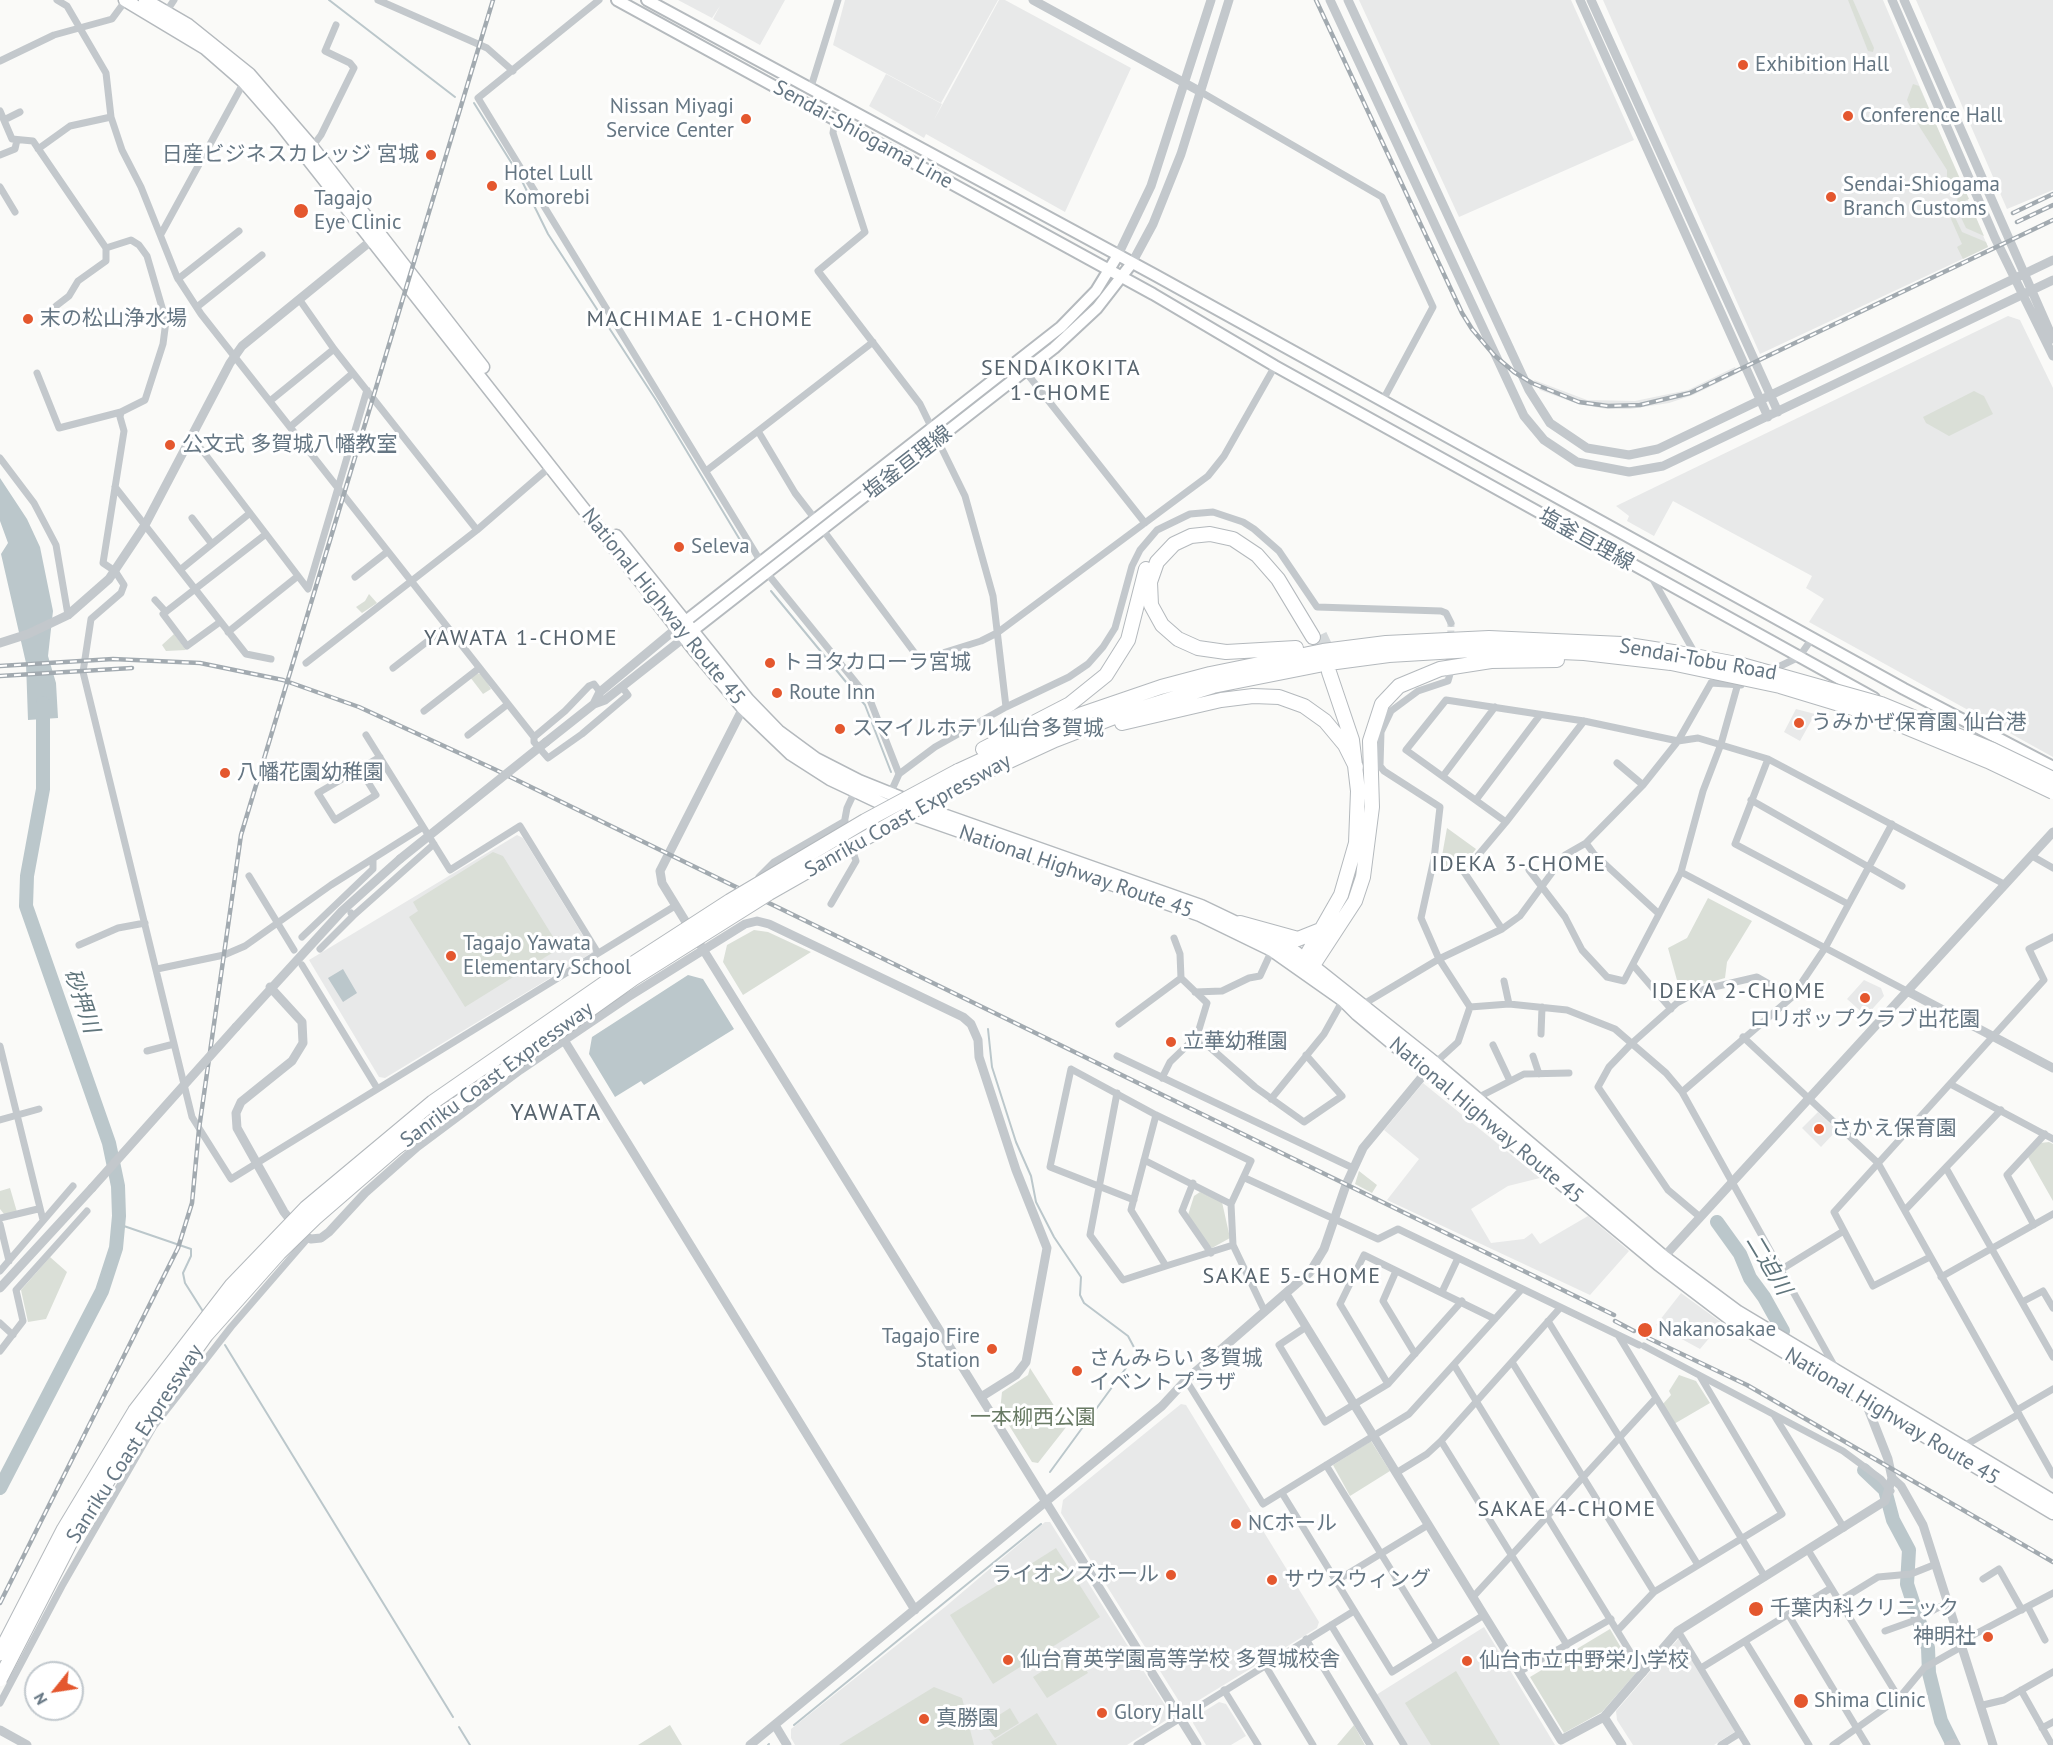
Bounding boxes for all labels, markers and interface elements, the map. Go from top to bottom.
place label: Exhibition Hall [1755,52,1889,78]
marker: Exhibition Hall [1736,58,1750,72]
street label: Sendai-Shiogama Line [769,75,957,195]
place label: Nissan Miyagi Service Center [606,94,734,144]
place label: Conference Hall [1860,103,2002,129]
marker: Conference Hall [1841,109,1855,123]
marker: Nissan Miyagi Service Center [739,112,753,126]
place label: 日産ビジネスカレッジ 宮城 [161,142,419,168]
marker: 日産ビジネスカレッジ 宮城 [424,148,438,162]
place label: Hotel Lull Komorebi [504,161,593,211]
place label: Sendai-Shiogama Branch Customs [1843,172,2000,222]
marker: Hotel Lull Komorebi [485,179,499,193]
place label: Tagajo Eye Clinic [314,186,401,236]
marker: Sendai-Shiogama Branch Customs [1824,190,1838,204]
marker: Tagajo Eye Clinic [292,202,310,220]
place label: 末の松山浄水場 [40,306,187,332]
district label: MACHIMAE 1-CHOME [587,307,813,333]
marker: 末の松山浄水場 [21,312,35,326]
district label: SENDAIKOKITA 1-CHOME [981,356,1141,408]
street label: 塩釜亘理線 [859,421,957,505]
place label: 公文式 多賀城八幡教室 [182,432,398,458]
marker: 公文式 多賀城八幡教室 [163,438,177,452]
street label: National Highway Route 45 [576,503,750,711]
street label: 塩釜亘理線 [1534,504,1638,576]
place label: Seleva [691,534,750,560]
marker: Seleva [672,540,686,554]
district label: YAWATA 1-CHOME [424,626,618,652]
street label: Sendai-Tobu Road [1617,634,1779,686]
place label: トヨタカローラ宮城 [782,650,971,676]
marker: トヨタカローラ宮城 [763,656,777,670]
place label: Route Inn [789,680,875,706]
marker: Route Inn [770,686,784,700]
place label: うみかぜ保育園 仙台港 [1811,710,2027,736]
place label: スマイルホテル仙台多賀城 [852,716,1104,742]
marker: うみかぜ保育園 仙台港 [1792,716,1806,730]
marker: スマイルホテル仙台多賀城 [833,722,847,736]
street label: Sanriku Coast Expressway [800,749,1016,883]
place label: 八幡花園幼稚園 [237,760,384,786]
marker: 八幡花園幼稚園 [218,766,232,780]
street label: National Highway Route 45 [956,820,1196,924]
district label: IDEKA 3-CHOME [1431,852,1607,878]
place label: Tagajo Yawata Elementary School [463,931,631,981]
marker: Tagajo Yawata Elementary School [444,949,458,963]
water label: 砂押川 [58,966,104,1036]
district label: IDEKA 2-CHOME [1651,979,1827,1005]
marker: ロリポップクラブ出花園 [1858,991,1872,1005]
street label: Sanriku Coast Expressway [396,997,598,1153]
place label: ロリポップクラブ出花園 [1750,1007,1980,1033]
place label: 立華幼稚園 [1183,1029,1288,1055]
street label: National Highway Route 45 [1384,1032,1588,1210]
marker: 立華幼稚園 [1164,1035,1178,1049]
district label: YAWATA [510,1099,602,1127]
place label: さかえ保育園 [1831,1116,1957,1142]
marker: さかえ保育園 [1812,1122,1826,1136]
water label: 二迫川 [1740,1230,1796,1300]
district label: SAKAE 5-CHOME [1203,1264,1381,1290]
place label: Nakanosakae [1658,1317,1776,1343]
marker: Nakanosakae [1636,1321,1654,1339]
place label: Tagajo Fire Station [882,1324,980,1374]
street label: Sanriku Coast Expressway [61,1340,209,1548]
marker: Tagajo Fire Station [985,1342,999,1356]
street label: National Highway Route 45 [1780,1343,2004,1491]
place label: さんみらい 多賀城 イベントプラザ [1089,1346,1263,1396]
marker: さんみらい 多賀城 イベントプラザ [1070,1364,1084,1378]
park label: 一本柳西公園 [970,1405,1096,1431]
district label: SAKAE 4-CHOME [1478,1497,1656,1523]
place label: NCホール [1248,1511,1337,1537]
marker: NCホール [1229,1517,1243,1531]
place label: ライオンズホール [991,1562,1159,1588]
place label: サウスウィング [1284,1567,1431,1593]
marker: ライオンズホール [1164,1568,1178,1582]
marker: サウスウィング [1265,1573,1279,1587]
place label: 千葉内科クリニック [1770,1596,1959,1622]
marker: 千葉内科クリニック [1747,1600,1765,1618]
place label: 神明社 [1913,1624,1976,1650]
marker: 神明社 [1981,1630,1995,1644]
place label: 仙台育英学園高等学校 多賀城校舎 [1020,1647,1341,1673]
place label: 仙台市立中野栄小学校 [1479,1648,1689,1674]
marker: 仙台育英学園高等学校 多賀城校舎 [1001,1653,1015,1667]
marker: 仙台市立中野栄小学校 [1460,1654,1474,1668]
north arrow [24,1661,84,1721]
place label: Shima Clinic [1814,1688,1926,1714]
text: N [29,1689,51,1709]
marker: Shima Clinic [1792,1692,1810,1710]
place label: Glory Hall [1114,1700,1204,1726]
place label: 真勝園 [936,1706,999,1732]
marker: Glory Hall [1095,1706,1109,1720]
marker: 真勝園 [917,1712,931,1726]

